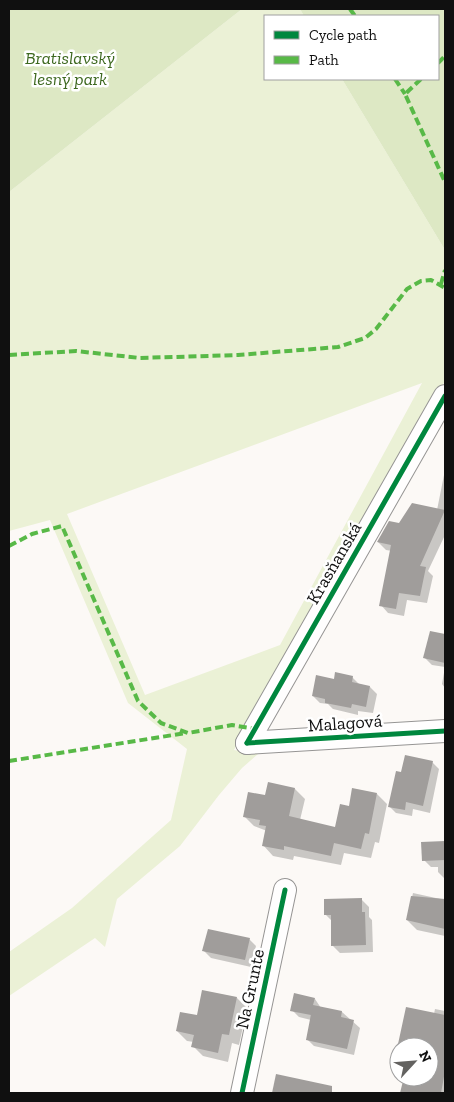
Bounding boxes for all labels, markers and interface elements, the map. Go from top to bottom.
legend [264,15,439,80]
text: Cycle path [309,26,378,44]
park label: Bratislavský lesný park [25,47,115,90]
text: Path [309,51,339,69]
street label: Krasňanská [302,518,366,608]
street label: Malagová [307,709,383,737]
street label: Na Grunte [231,947,269,1031]
north arrow [389,1037,439,1087]
text: N [415,1048,435,1065]

